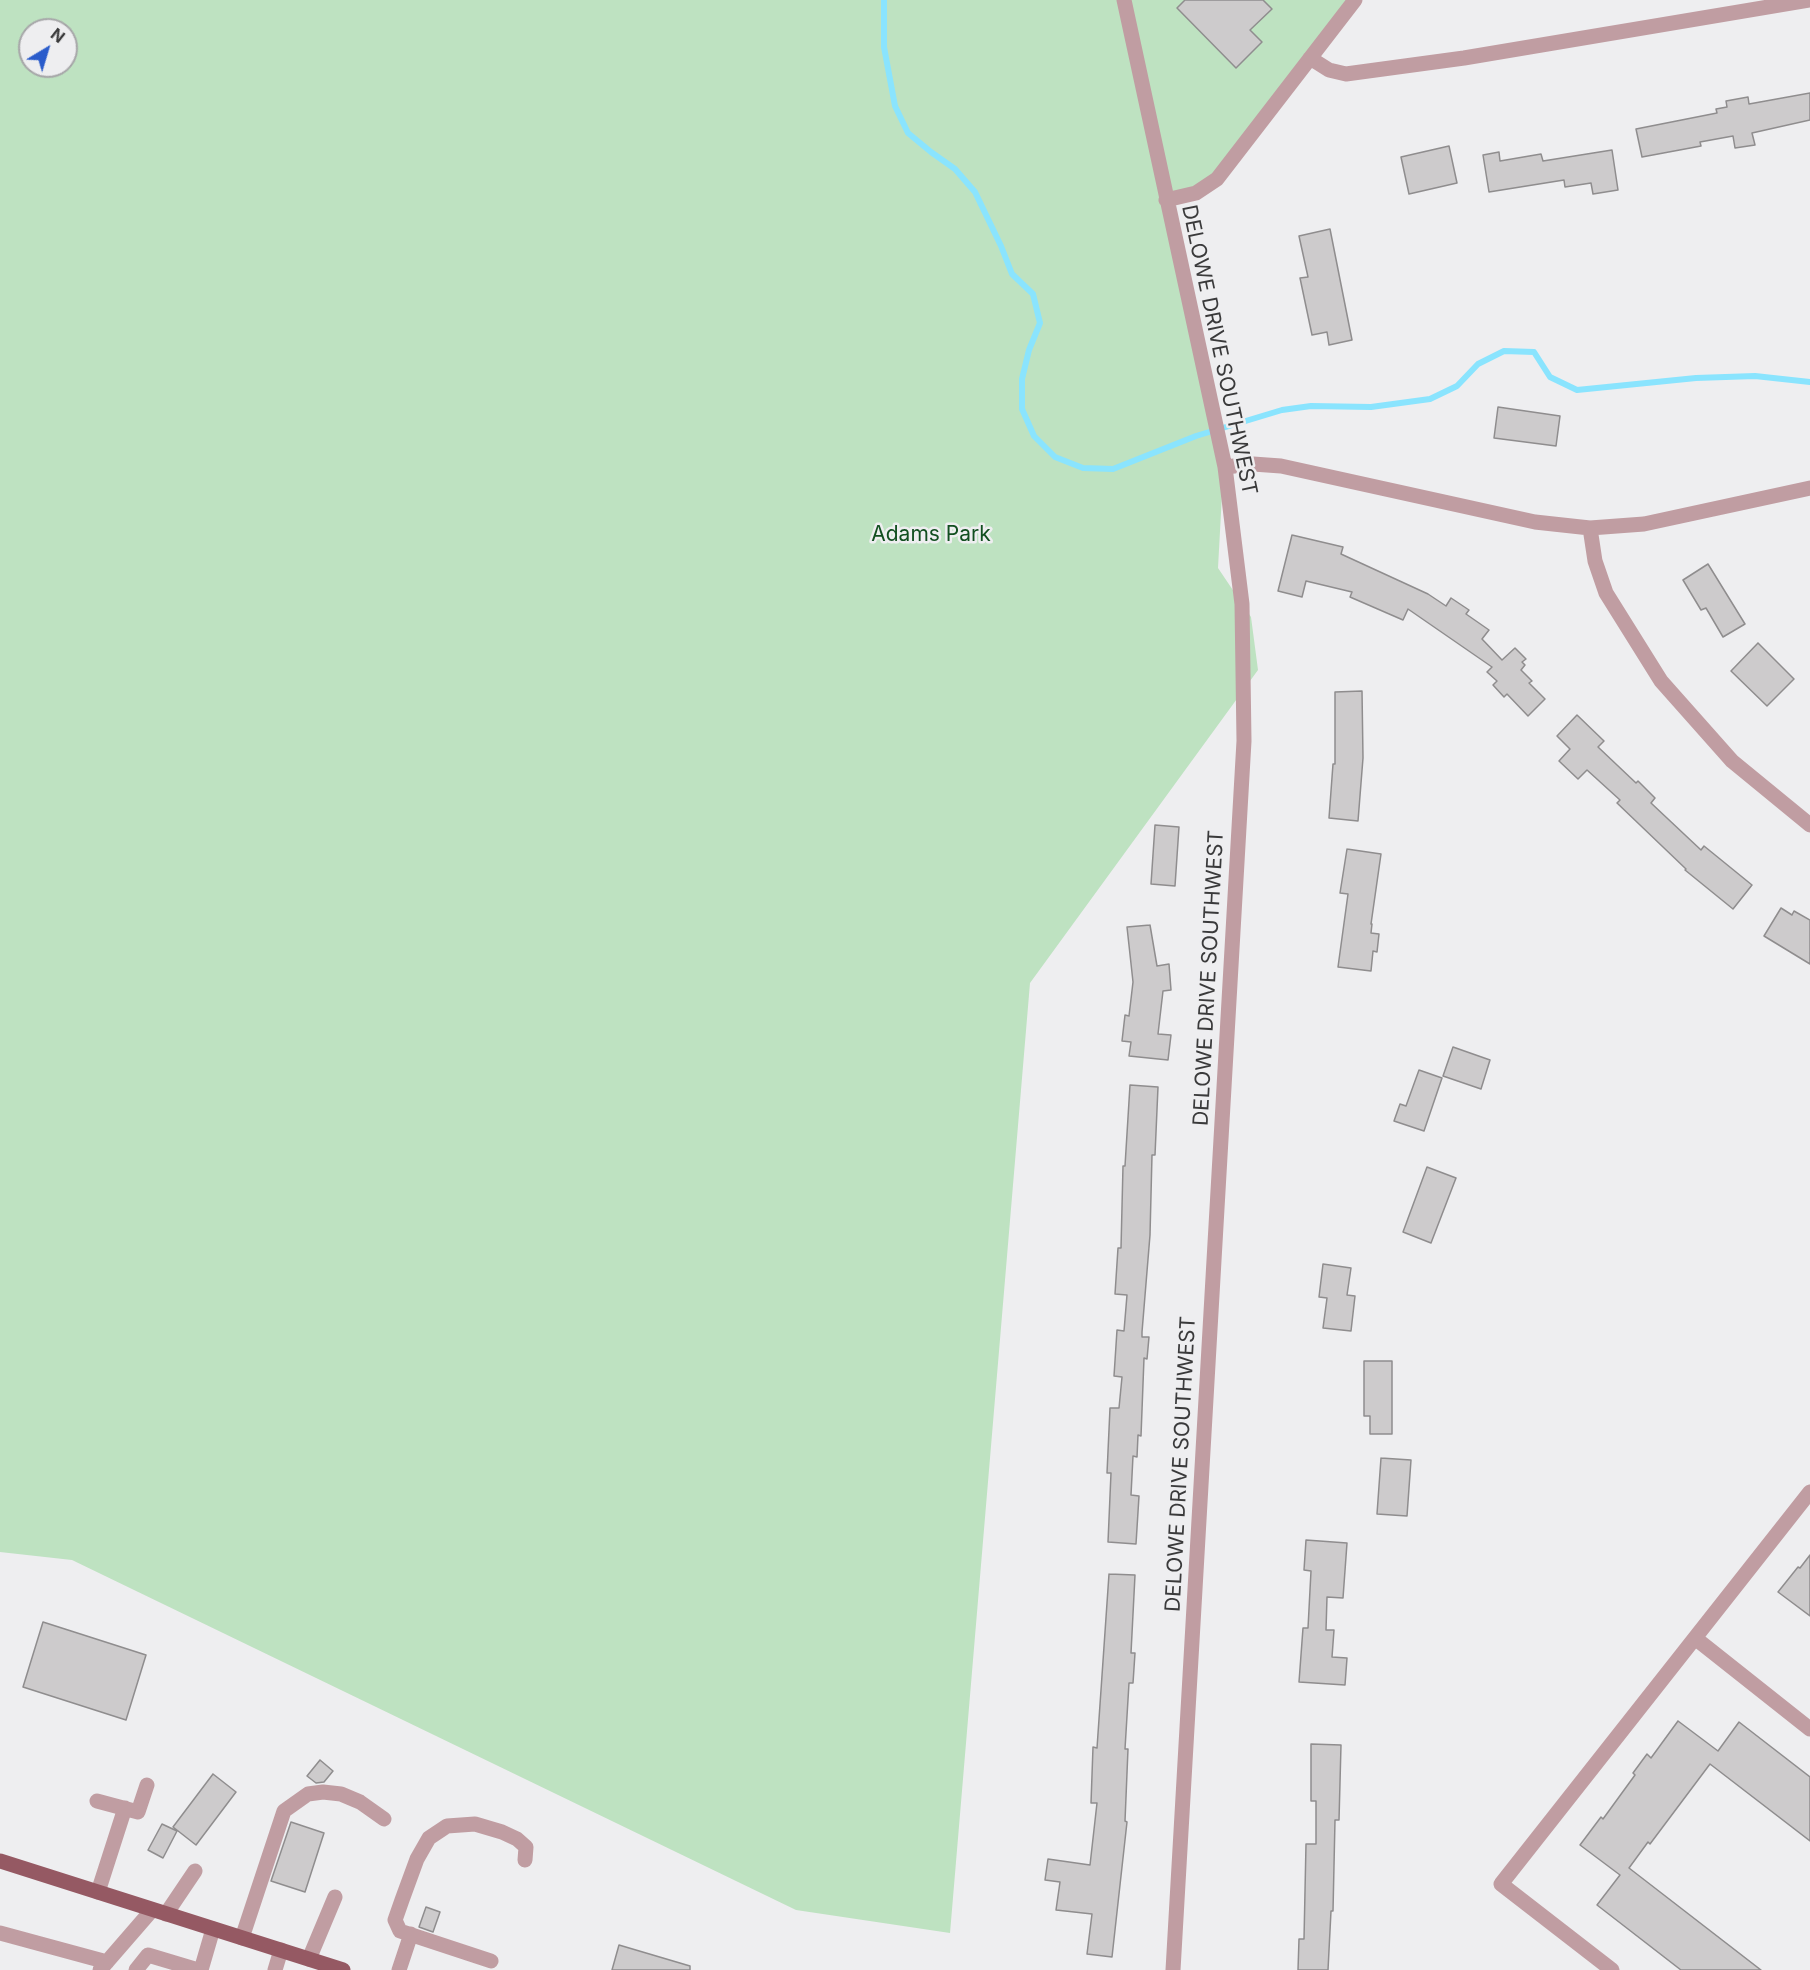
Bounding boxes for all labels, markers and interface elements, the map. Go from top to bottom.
north arrow [18,18,78,78]
text: N [47,24,69,47]
street label: DELOWE DRIVE SOUTHWEST [1176,202,1262,498]
park label: Adams Park [871,522,991,548]
street label: DELOWE DRIVE SOUTHWEST [1189,829,1229,1127]
street label: DELOWE DRIVE SOUTHWEST [1161,1315,1201,1613]

